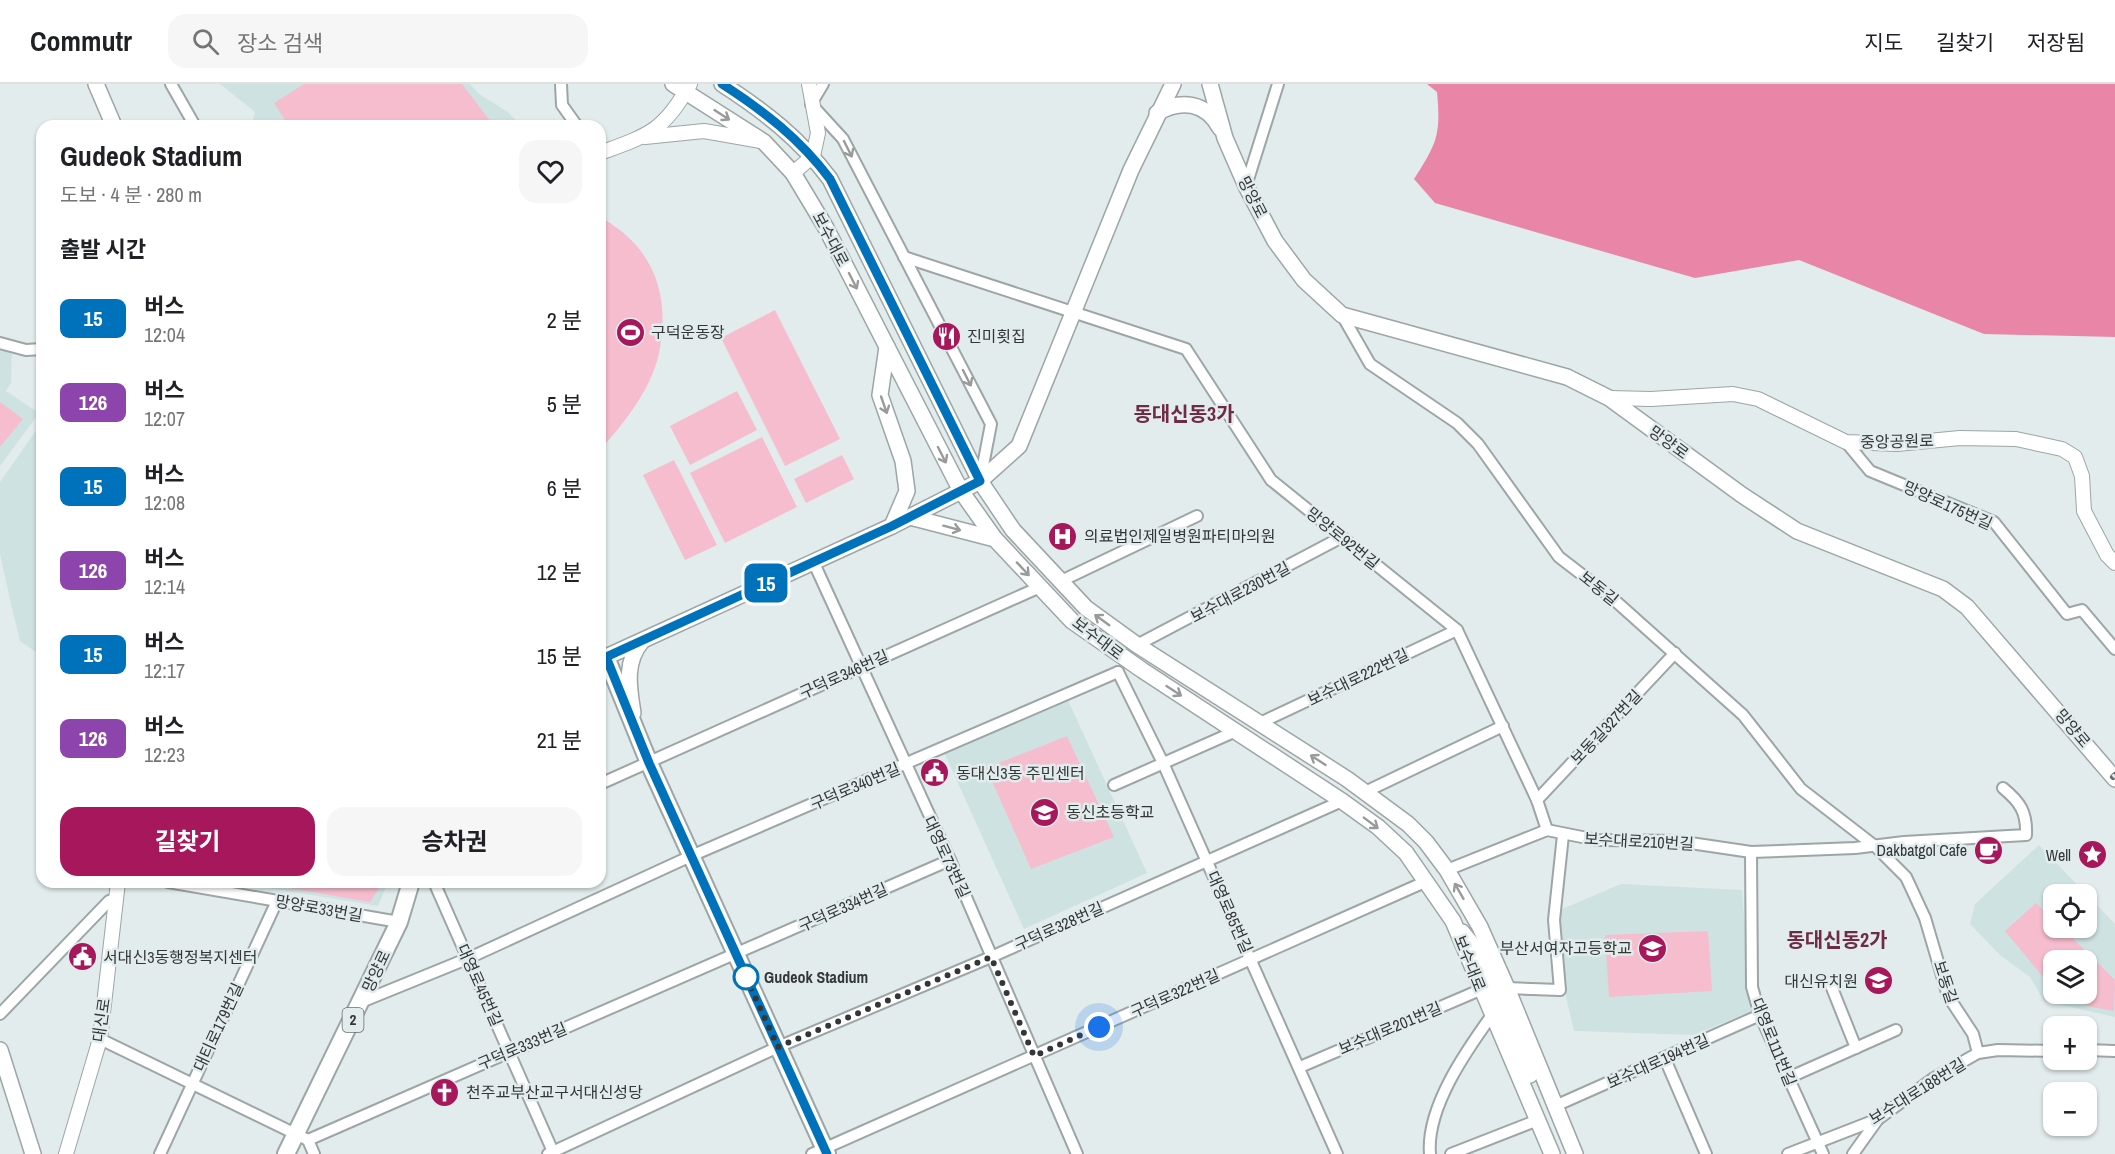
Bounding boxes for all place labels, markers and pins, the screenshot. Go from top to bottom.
sports icon: 구덕운동장 [614,316,646,348]
restaurant icon: 진미횟집 [930,320,962,352]
place label: 구덕운동장 [651,321,725,343]
place label: 진미횟집 [967,325,1026,347]
hospital icon: 의료법인제일병원파티마의원 [1047,520,1079,552]
place label: 의료법인제일병원파티마의원 [1084,525,1275,547]
public building icon: 동대신3동 주민센터 [919,757,951,789]
place label: 동대신3동 주민센터 [956,762,1085,784]
school or university icon: 동신초등학교 [1029,796,1061,828]
place label: 동신초등학교 [1066,801,1154,823]
cafe icon: Dakbatgol Cafe [1972,834,2004,866]
place label: Dakbatgol Cafe [1877,839,1967,861]
place icon: Well [2076,839,2108,871]
place label: Well [2046,844,2071,866]
school or university icon: 부산서여자고등학교 [1637,932,1669,964]
place label: 부산서여자고등학교 [1500,937,1632,959]
public building icon: 서대신3동행정복지센터 [66,941,98,973]
place label: 서대신3동행정복지센터 [103,946,258,968]
marker: Gudeok Stadium [733,964,759,990]
school or university icon: 대신유치원 [1863,965,1895,997]
place label: Gudeok Stadium [764,966,868,988]
place label: 대신유치원 [1784,970,1858,992]
church icon: 천주교부산교구서대신성당 [429,1076,461,1108]
place label: 천주교부산교구서대신성당 [466,1081,643,1103]

